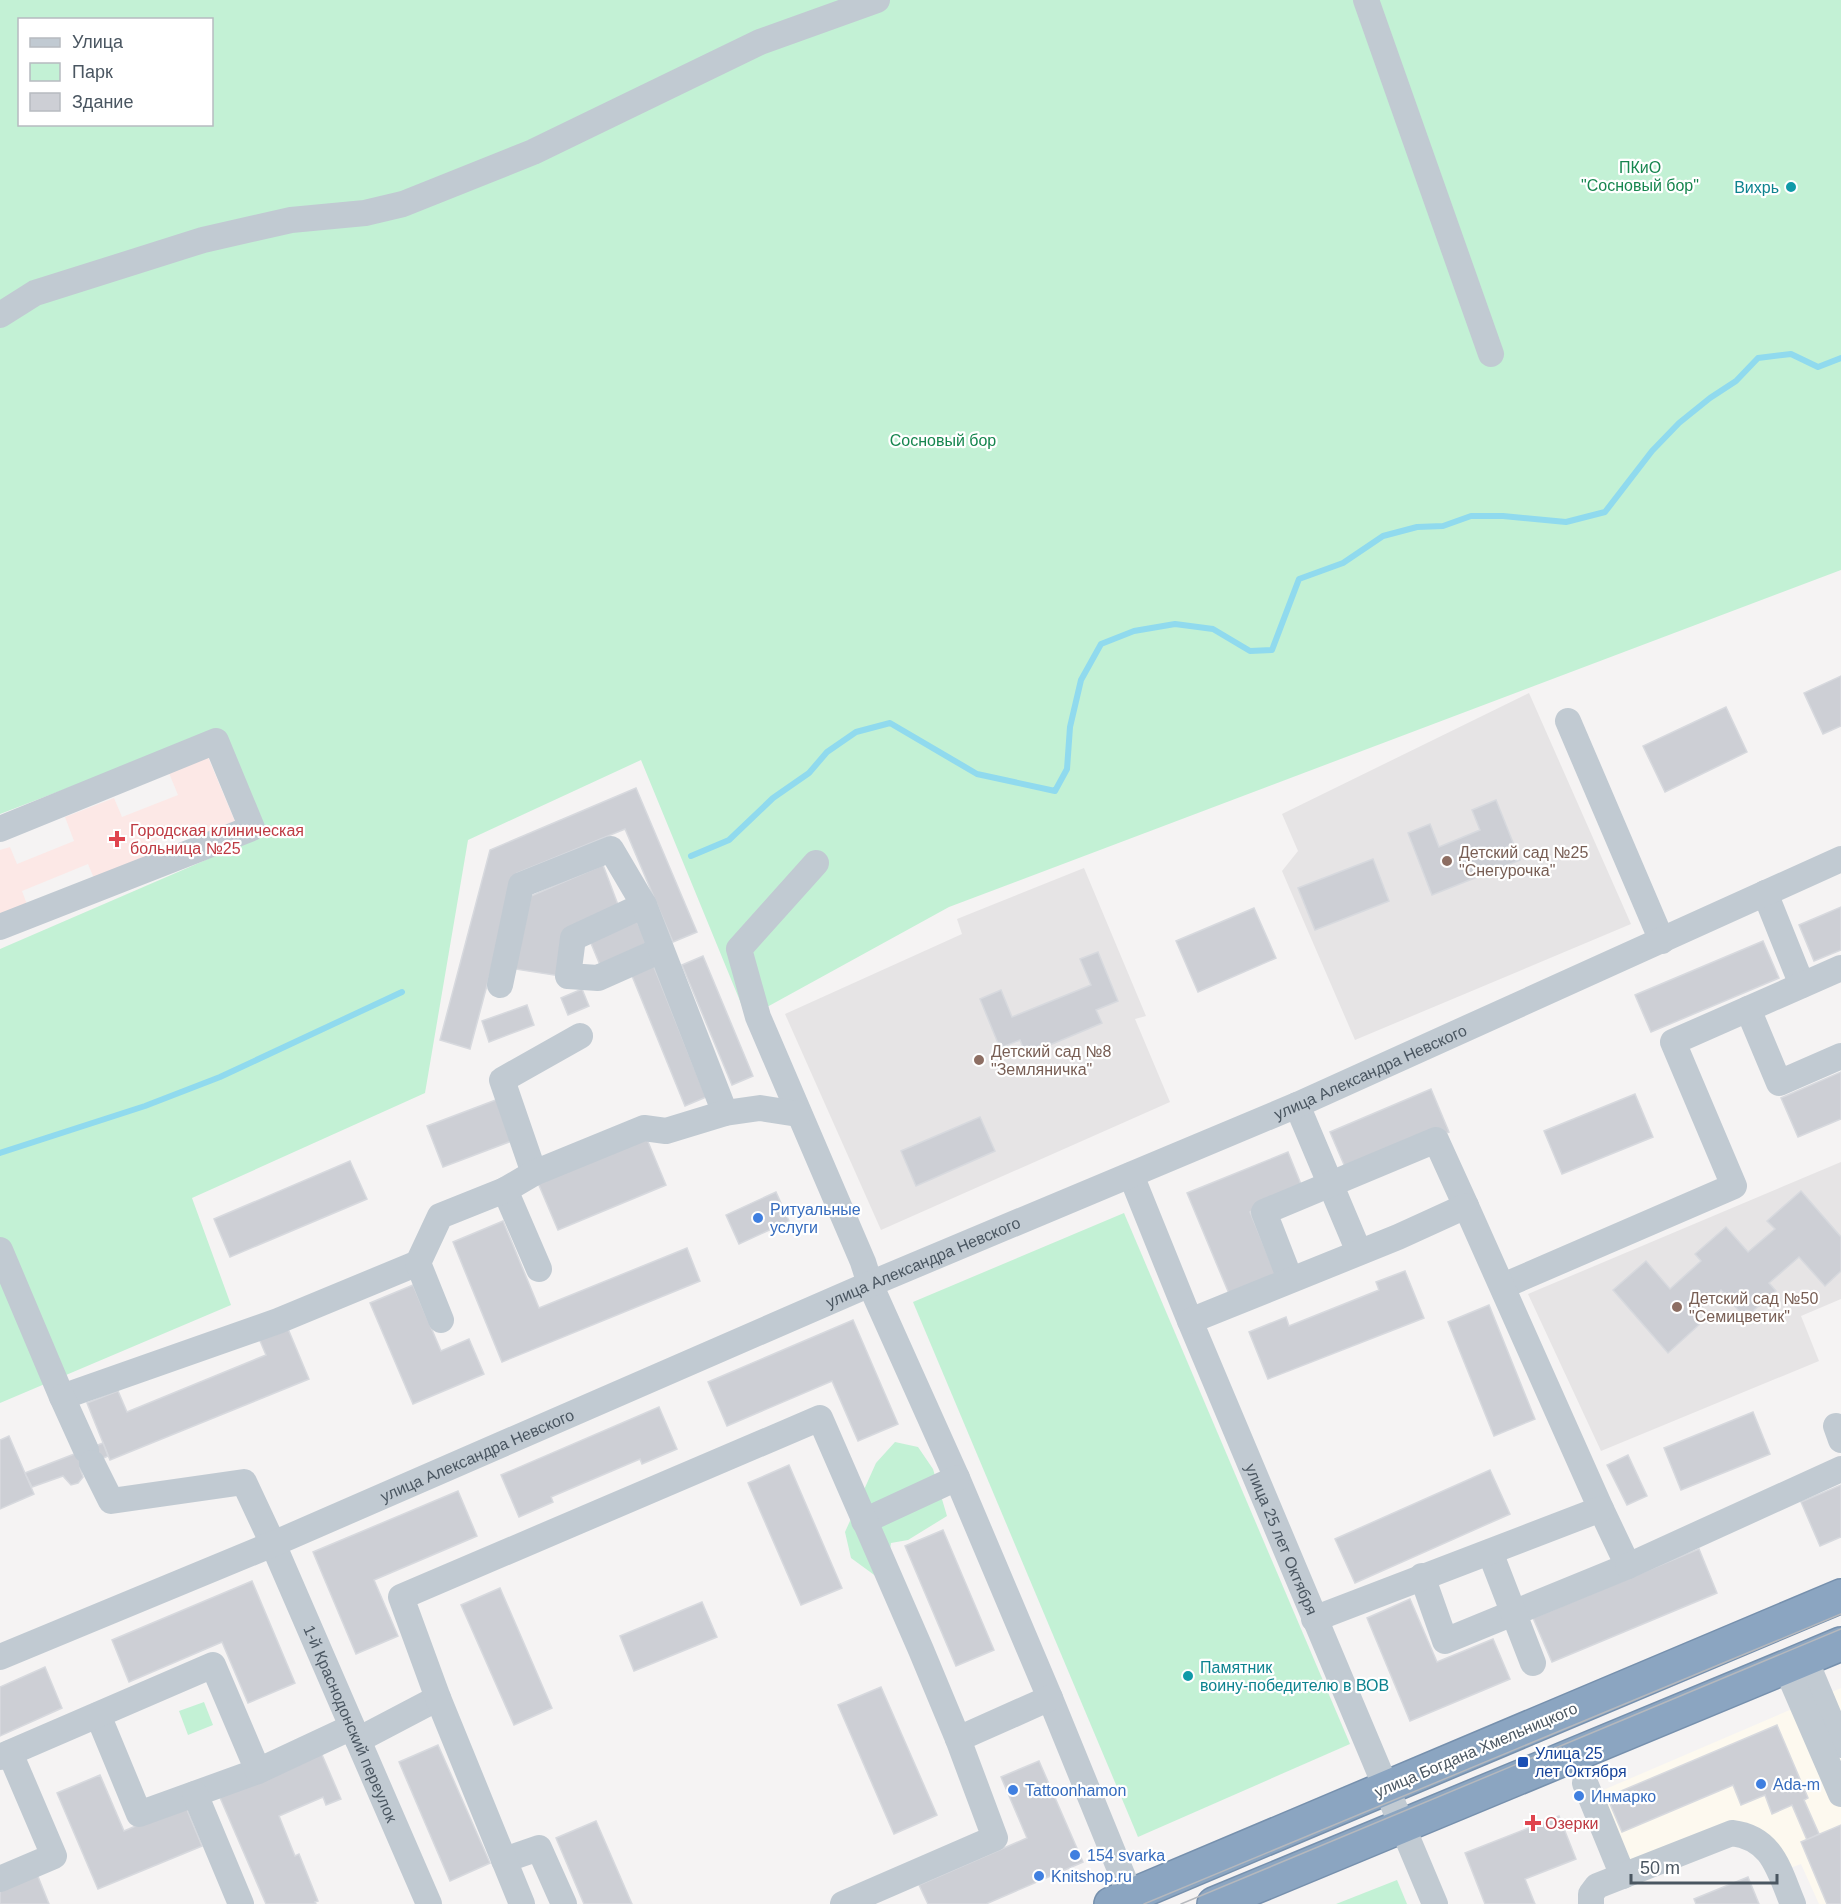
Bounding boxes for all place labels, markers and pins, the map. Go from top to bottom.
place label: Вихрь [1734,179,1779,196]
marker: Вихрь [1784,180,1798,194]
place label: Городская клиническая больница №25 [130,822,304,857]
marker: Городская клиническая больница №25 [108,830,126,848]
place label: Детский сад №25 "Снегурочка" [1459,844,1588,879]
marker: Детский сад №25 "Снегурочка" [1440,854,1454,868]
place label: Детский сад №8 "Земляничка" [991,1043,1112,1078]
marker: Детский сад №8 "Земляничка" [972,1053,986,1067]
place label: Ритуальные услуги [770,1201,861,1236]
marker: Ритуальные услуги [751,1211,765,1225]
place label: Детский сад №50 "Семицветик" [1689,1290,1818,1325]
marker: Детский сад №50 "Семицветик" [1670,1300,1684,1314]
place label: Памятник воину-победителю в ВОВ [1200,1659,1389,1694]
marker: Памятник воину-победителю в ВОВ [1181,1669,1195,1683]
place label: Улица 25 лет Октября [1535,1745,1627,1780]
marker: Улица 25 лет Октября [1516,1755,1530,1769]
place label: Ada-m [1773,1776,1820,1793]
marker: Ada-m [1754,1777,1768,1791]
place label: Tattoonhamon [1025,1782,1126,1799]
marker: Tattoonhamon [1006,1783,1020,1797]
place label: Инмарко [1591,1788,1656,1805]
marker: Инмарко [1572,1789,1586,1803]
place label: Озерки [1545,1815,1598,1832]
marker: Озерки [1526,1816,1540,1830]
place label: 154 svarka [1087,1847,1165,1864]
marker: 154 svarka [1068,1848,1082,1862]
place label: Knitshop.ru [1051,1868,1132,1885]
marker: Knitshop.ru [1032,1869,1046,1883]

